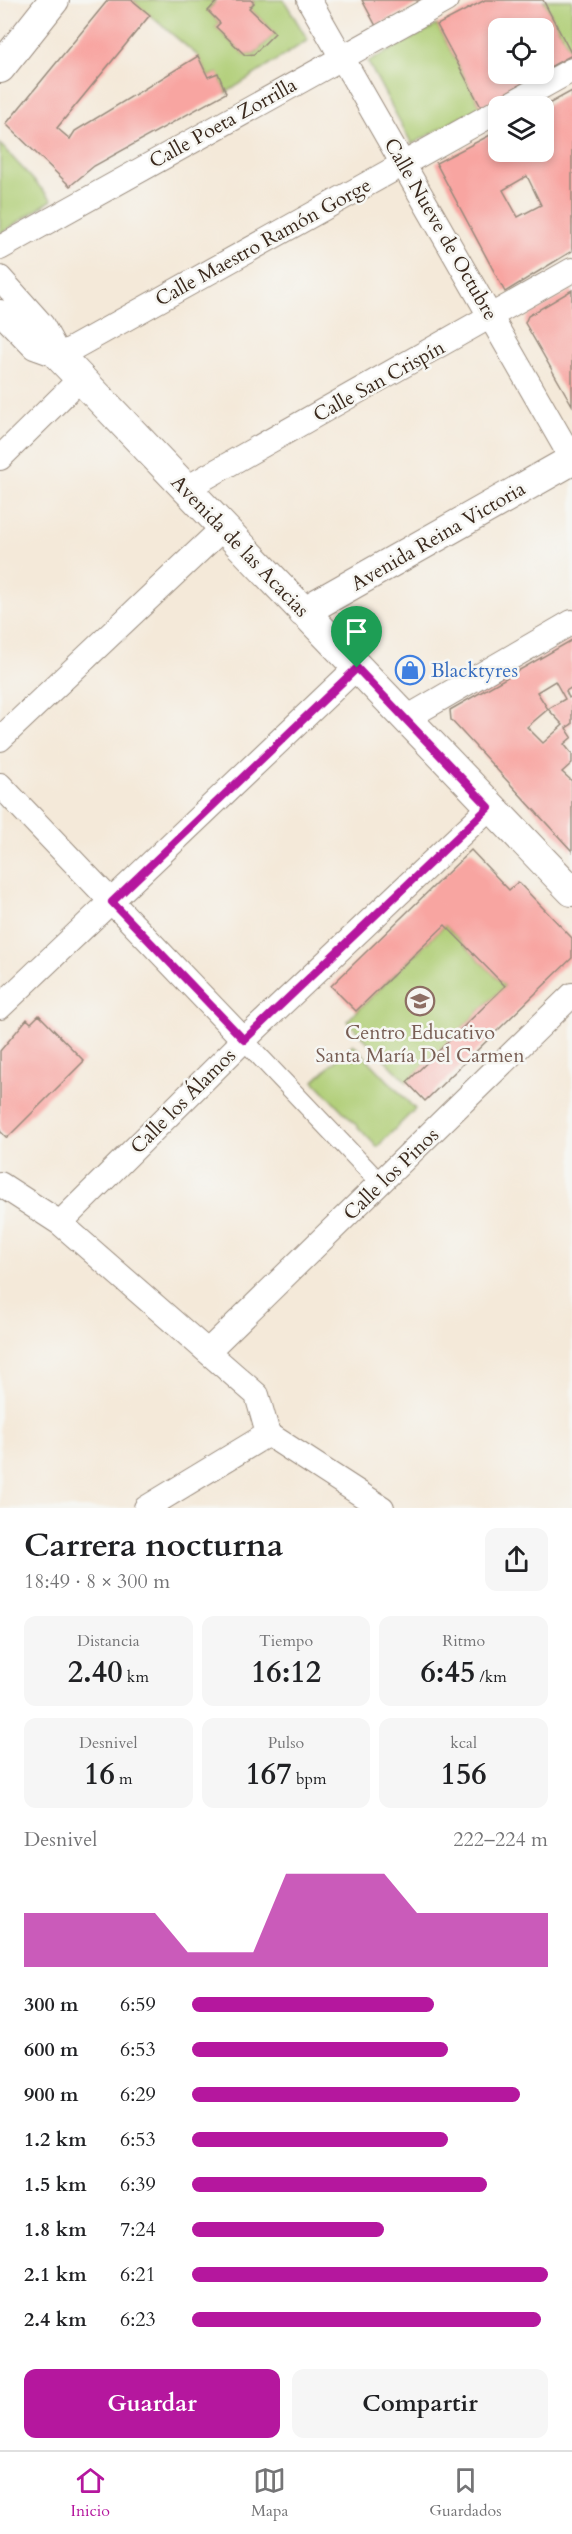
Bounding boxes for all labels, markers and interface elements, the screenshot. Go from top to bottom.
map controls [488,18,554,162]
button: locate [488,18,554,84]
street label: Calle Poeta Zorrilla [144,71,302,175]
button: layers [488,96,554,162]
street label: Calle Nueve de Octubre [378,133,504,325]
street label: Calle Maestro Ramón Gorge [150,171,376,313]
street label: Calle San Crispín [308,333,450,428]
street label: Avenida de las Acacias [165,469,315,623]
street label: Avenida Reina Victoria [346,475,530,597]
pin [331,606,382,668]
icon: arrive [340,615,373,648]
shop icon: Blacktyres [394,654,426,686]
place label: Blacktyres [431,657,518,684]
school or university icon: Centro Educativo Santa María Del Carmen [404,985,436,1017]
place label: Centro Educativo Santa María Del Carmen [315,1019,525,1069]
street label: Calle los Álamos [124,1042,242,1160]
street label: Calle los Pinos [337,1122,445,1226]
text: Carrera nocturna [24,1523,283,1568]
button: share [485,1528,548,1591]
text: 18:49 · 8 × 300 m [24,1568,170,1595]
text: Distancia [77,1630,140,1652]
text: Tiempo [259,1630,313,1652]
text: Ritmo [442,1630,485,1652]
text: 2.40 [68,1652,123,1693]
text: 16:12 [251,1652,321,1693]
text: 6:45 [420,1652,475,1693]
text: km [123,1666,149,1688]
text: /km [475,1666,507,1688]
text: Desnivel [79,1732,138,1754]
text: Pulso [268,1732,304,1754]
text: kcal [450,1732,477,1754]
text: 16 [84,1754,115,1795]
text: 167 [245,1754,292,1795]
text: 156 [441,1754,487,1795]
text: m [115,1768,133,1790]
text: bpm [292,1768,327,1790]
text: Desnivel [24,1826,97,1853]
text: 222–224 m [453,1826,548,1853]
text: 300 m [24,1991,79,2018]
text: 6:59 [120,1991,156,2018]
text: 600 m [24,2036,79,2063]
text: 6:53 [120,2036,156,2063]
text: 900 m [24,2081,79,2108]
text: 6:29 [120,2081,156,2108]
text: 1.2 km [24,2126,87,2153]
text: 6:53 [120,2126,156,2153]
text: 1.5 km [24,2171,87,2198]
text: 6:39 [120,2171,156,2198]
text: 1.8 km [24,2216,87,2243]
text: 7:24 [120,2216,156,2243]
text: 2.1 km [24,2261,87,2288]
text: 6:21 [120,2261,156,2288]
text: 2.4 km [24,2306,87,2333]
text: 6:23 [120,2306,156,2333]
button: Guardar [24,2369,280,2438]
button: Compartir [292,2369,548,2438]
tab: Inicio [70,2464,110,2522]
tab: Mapa [251,2464,288,2522]
tab: Guardados [429,2464,501,2522]

